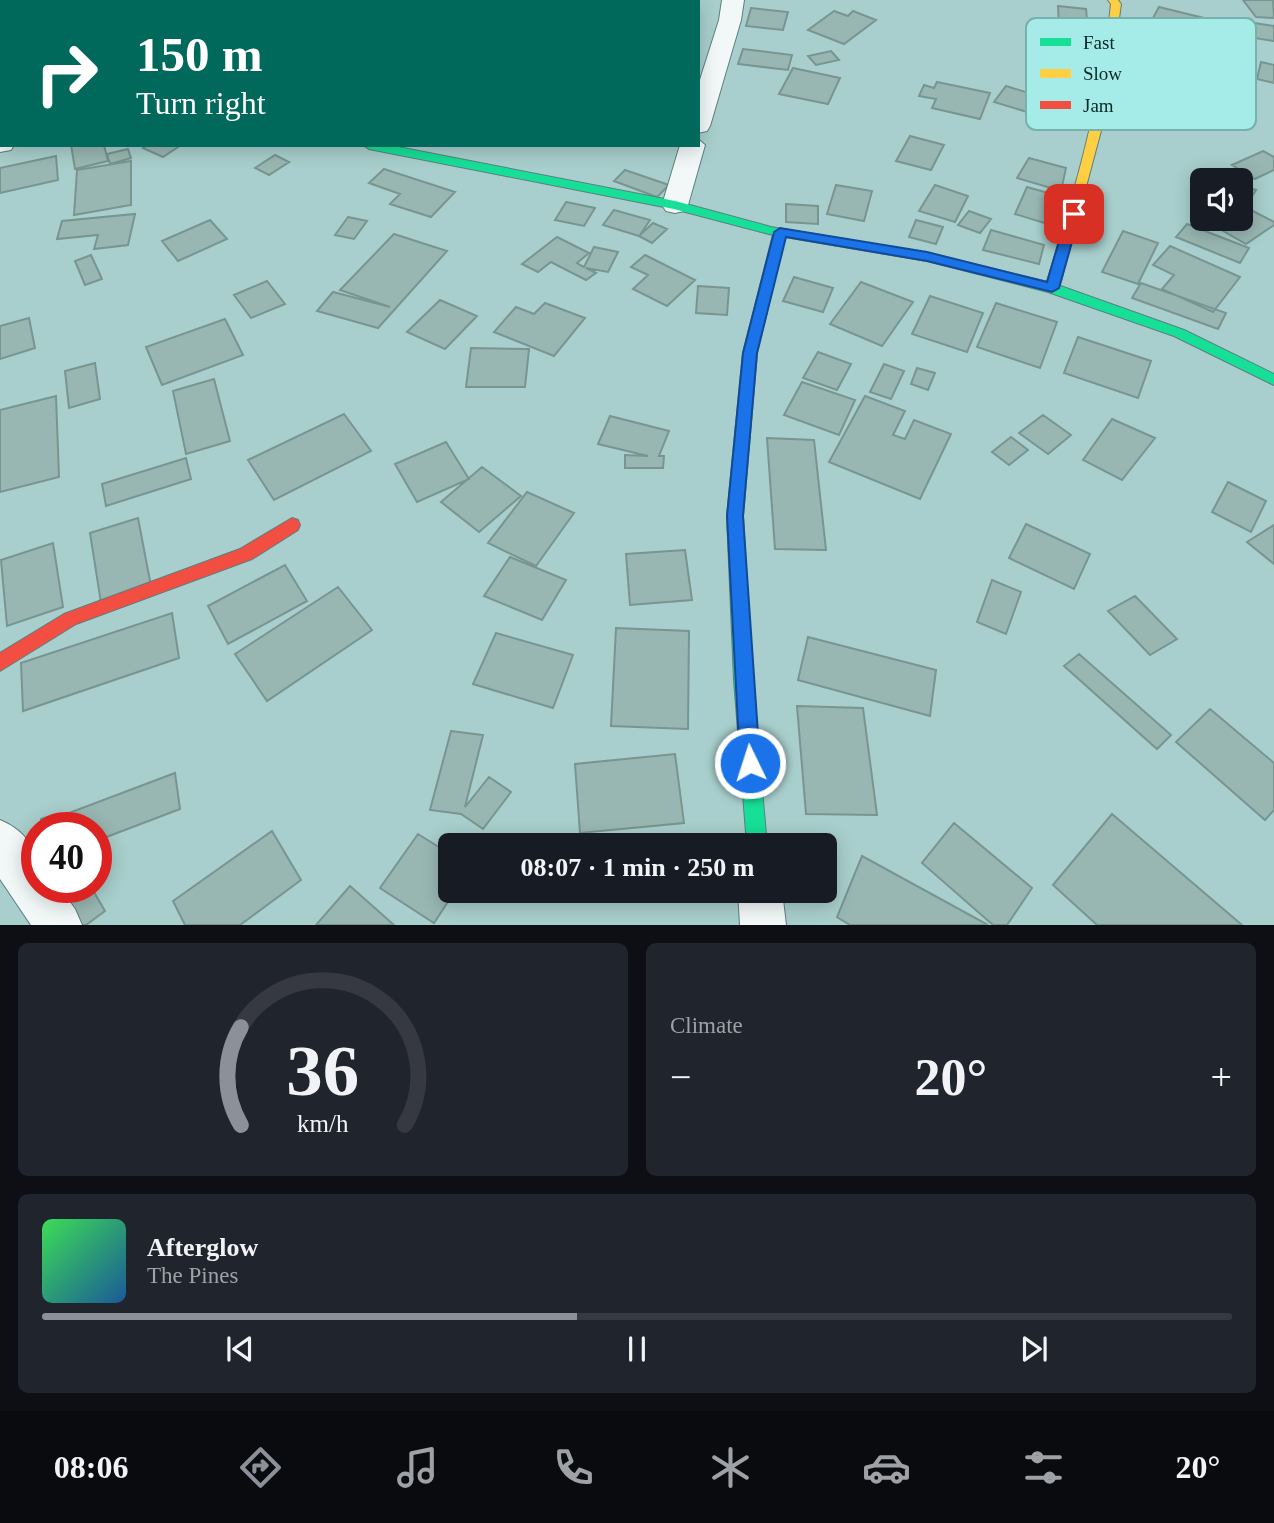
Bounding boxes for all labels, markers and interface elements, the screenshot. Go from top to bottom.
legend [1026,18,1256,130]
text: 150 m [136,27,263,82]
icon: right [21,28,112,119]
text: Fast [1083,32,1115,53]
text: Slow [1083,63,1122,84]
text: Turn right [136,85,266,121]
text: Jam [1083,95,1114,116]
map controls [1190,168,1253,231]
button: sound [1190,168,1253,231]
pin [1044,184,1104,244]
icon: arrive [1055,195,1093,233]
position arrow [713,726,787,800]
speed limit sign: 40 [21,812,112,903]
text: 08:07 · 1 min · 250 m [521,853,755,882]
text: Climate [670,1013,743,1038]
text: 36 [287,1031,359,1112]
text: 20° [915,1049,987,1106]
text: − [670,1056,691,1098]
text: + [1211,1056,1232,1098]
text: km/h [297,1110,349,1137]
text: Afterglow [147,1233,258,1262]
text: The Pines [147,1263,238,1288]
icon: previous [221,1330,259,1368]
icon: pause [618,1330,656,1368]
icon: next [1015,1330,1053,1368]
icon: directions [236,1443,285,1492]
icon: music [393,1443,442,1492]
icon: phone [549,1443,598,1492]
icon: climate [706,1443,755,1492]
icon: car [862,1443,911,1492]
icon: filters [1019,1443,1068,1492]
text: 08:06 [54,1449,128,1485]
text: 20° [1175,1449,1220,1485]

